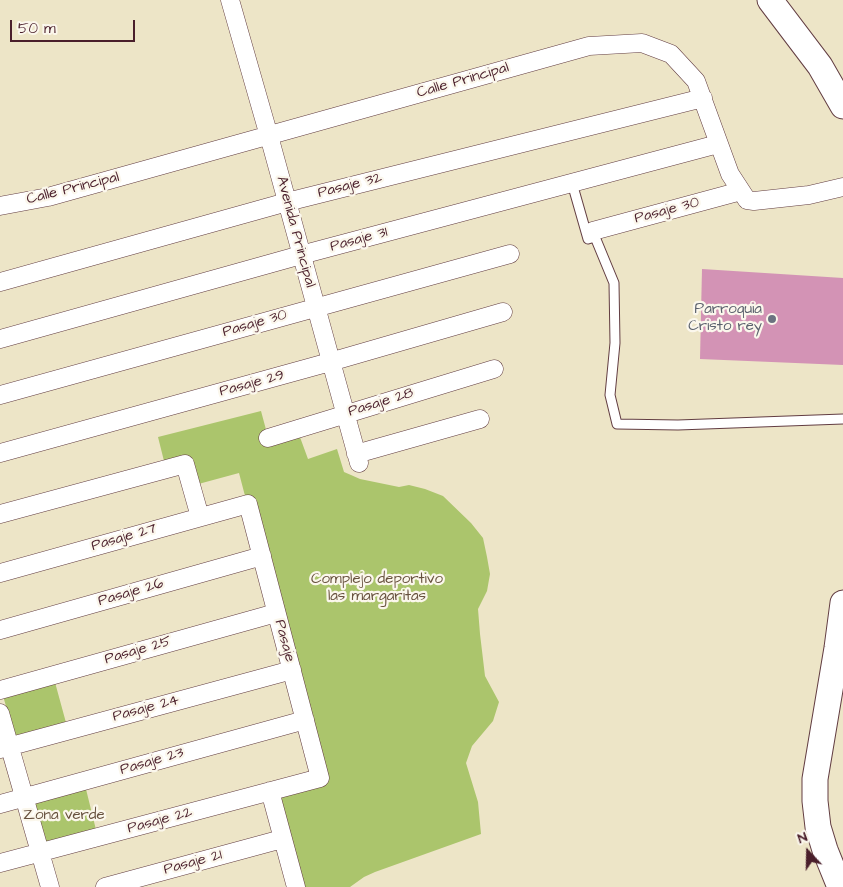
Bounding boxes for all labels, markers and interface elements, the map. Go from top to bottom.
scale bar [12,10,138,42]
text: 50 m [18,18,56,39]
street label: Calle Principal [415,59,511,103]
street label: Calle Principal [25,169,121,209]
street label: Pasaje 32 [316,169,384,203]
street label: Avenida Principal [272,174,318,290]
street label: Pasaje 30 [633,194,701,228]
street label: Pasaje 31 [328,224,390,256]
place label: Parroquia Cristo rey [688,301,762,336]
street label: Pasaje 30 [221,306,289,342]
marker: Parroquia Cristo rey [766,313,778,325]
street label: Pasaje 29 [218,367,286,401]
street label: Pasaje 28 [346,385,416,421]
street label: Pasaje 27 [89,520,159,556]
park label: Complejo deportivo las margaritas [311,571,443,606]
street label: Pasaje 26 [96,575,166,611]
street label: Pasaje [270,618,298,664]
street label: Pasaje 25 [103,633,173,669]
street label: Pasaje 24 [111,692,181,726]
street label: Pasaje 23 [118,744,186,780]
street label: Pasaje 22 [126,804,194,838]
park label: Zona verde [23,807,105,825]
north arrow [783,827,833,877]
text: N [795,827,810,849]
street label: Pasaje 21 [162,847,224,879]

